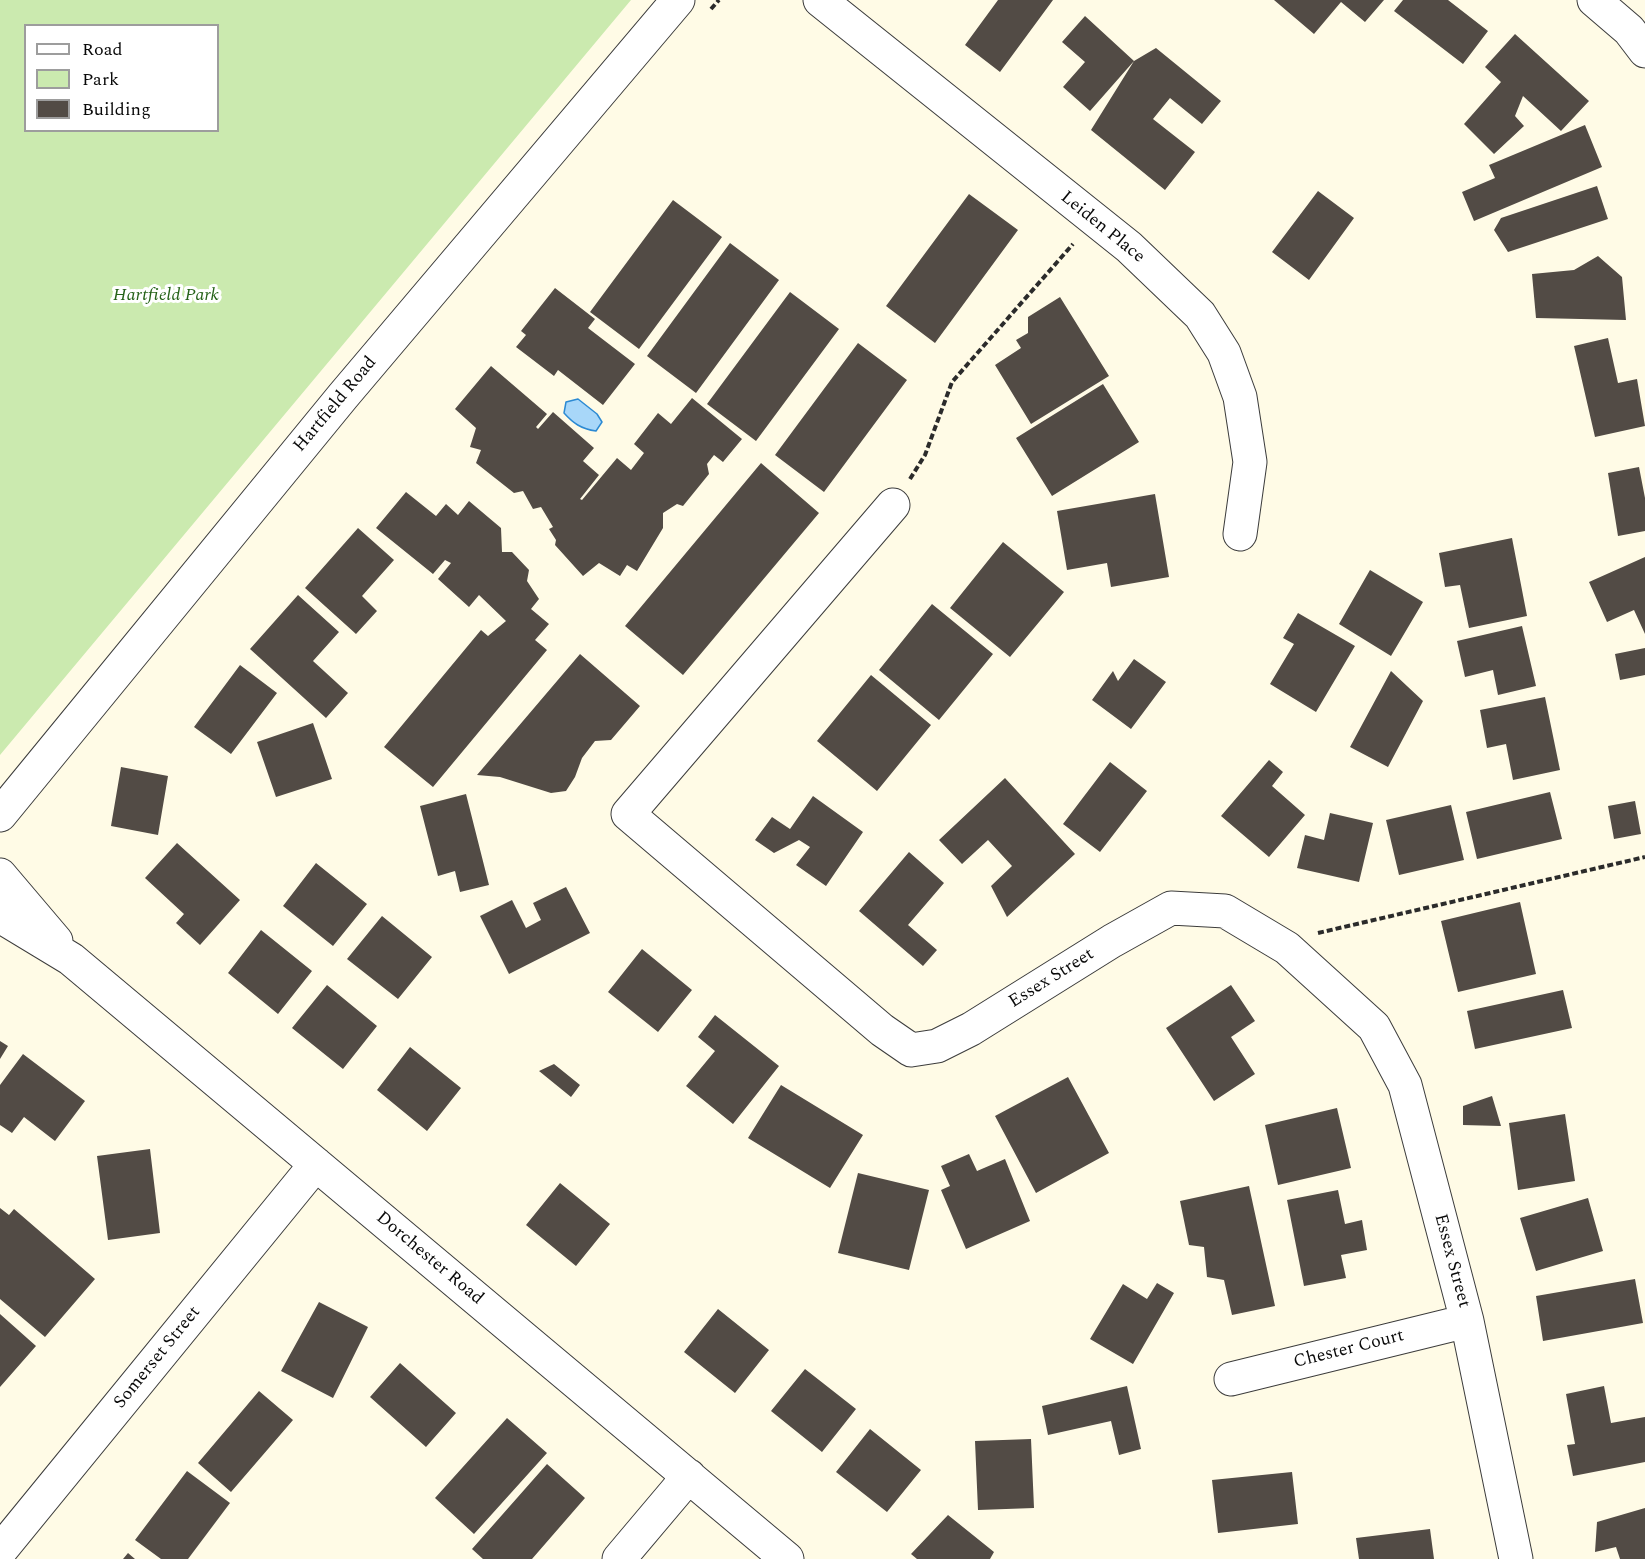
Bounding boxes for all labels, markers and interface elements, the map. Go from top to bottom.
legend [24,24,219,132]
text: Road [82,36,123,63]
text: Park [82,66,119,93]
text: Building [82,96,151,123]
street label: Leiden Place [1055,187,1149,269]
park label: Hartfield Park [113,285,219,307]
street label: Hartfield Road [290,353,382,457]
street label: Essex Street [1005,944,1099,1014]
street label: Dorchester Road [371,1208,487,1310]
street label: Essex Street [1428,1212,1474,1310]
street label: Somerset Street [110,1302,206,1414]
street label: Chester Court [1292,1326,1406,1374]

